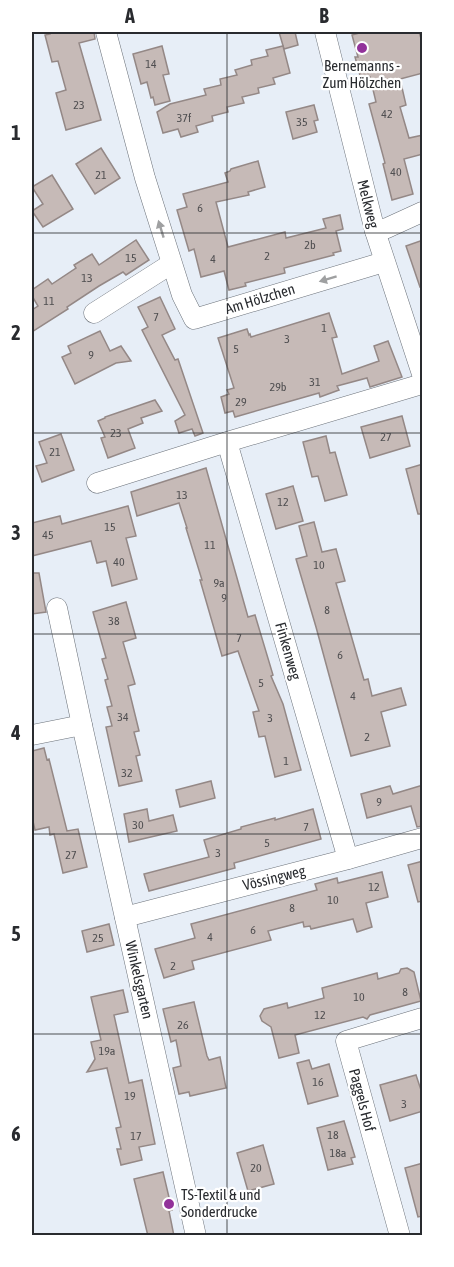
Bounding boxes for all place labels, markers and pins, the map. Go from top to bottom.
marker: Bernemanns - Zum Hölzchen [355,41,369,55]
place label: Bernemanns - Zum Hölzchen [323,57,401,91]
place label: TS-Textil & und Sonderdrucke [181,1186,261,1220]
marker: TS-Textil & und Sonderdrucke [162,1197,176,1211]

